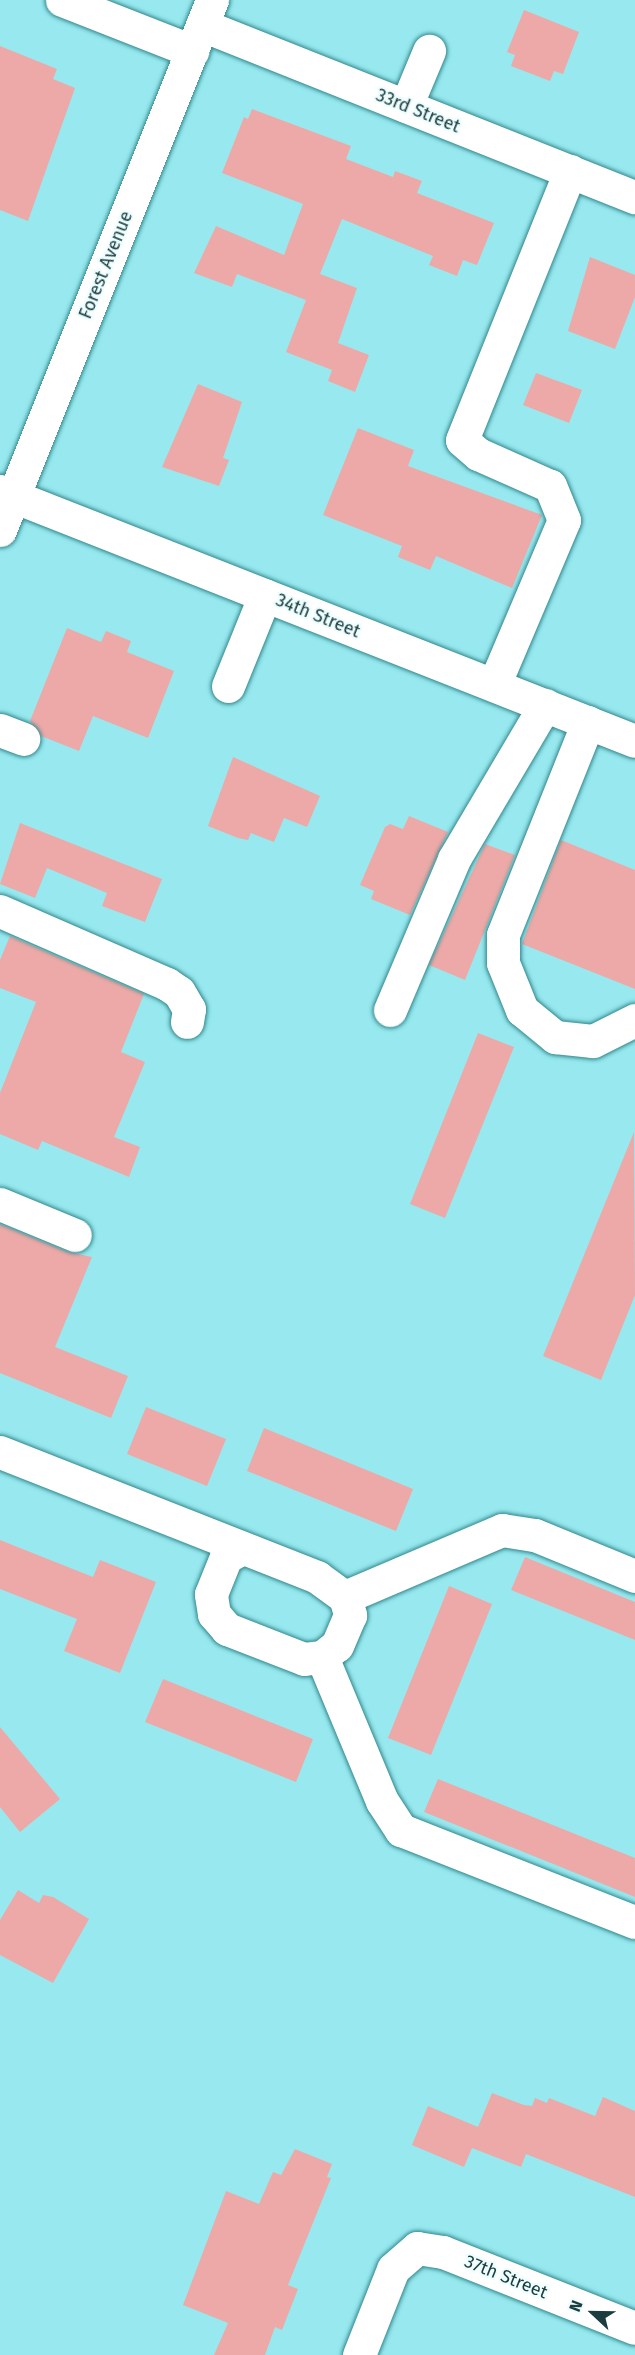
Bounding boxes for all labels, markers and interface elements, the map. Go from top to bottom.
street label: 33rd Street [373,84,463,138]
street label: Forest Avenue [75,208,137,322]
street label: 34th Street [273,589,363,643]
street label: 37th Street [461,2251,551,2303]
north arrow [563,2283,623,2343]
text: N [565,2298,587,2315]

